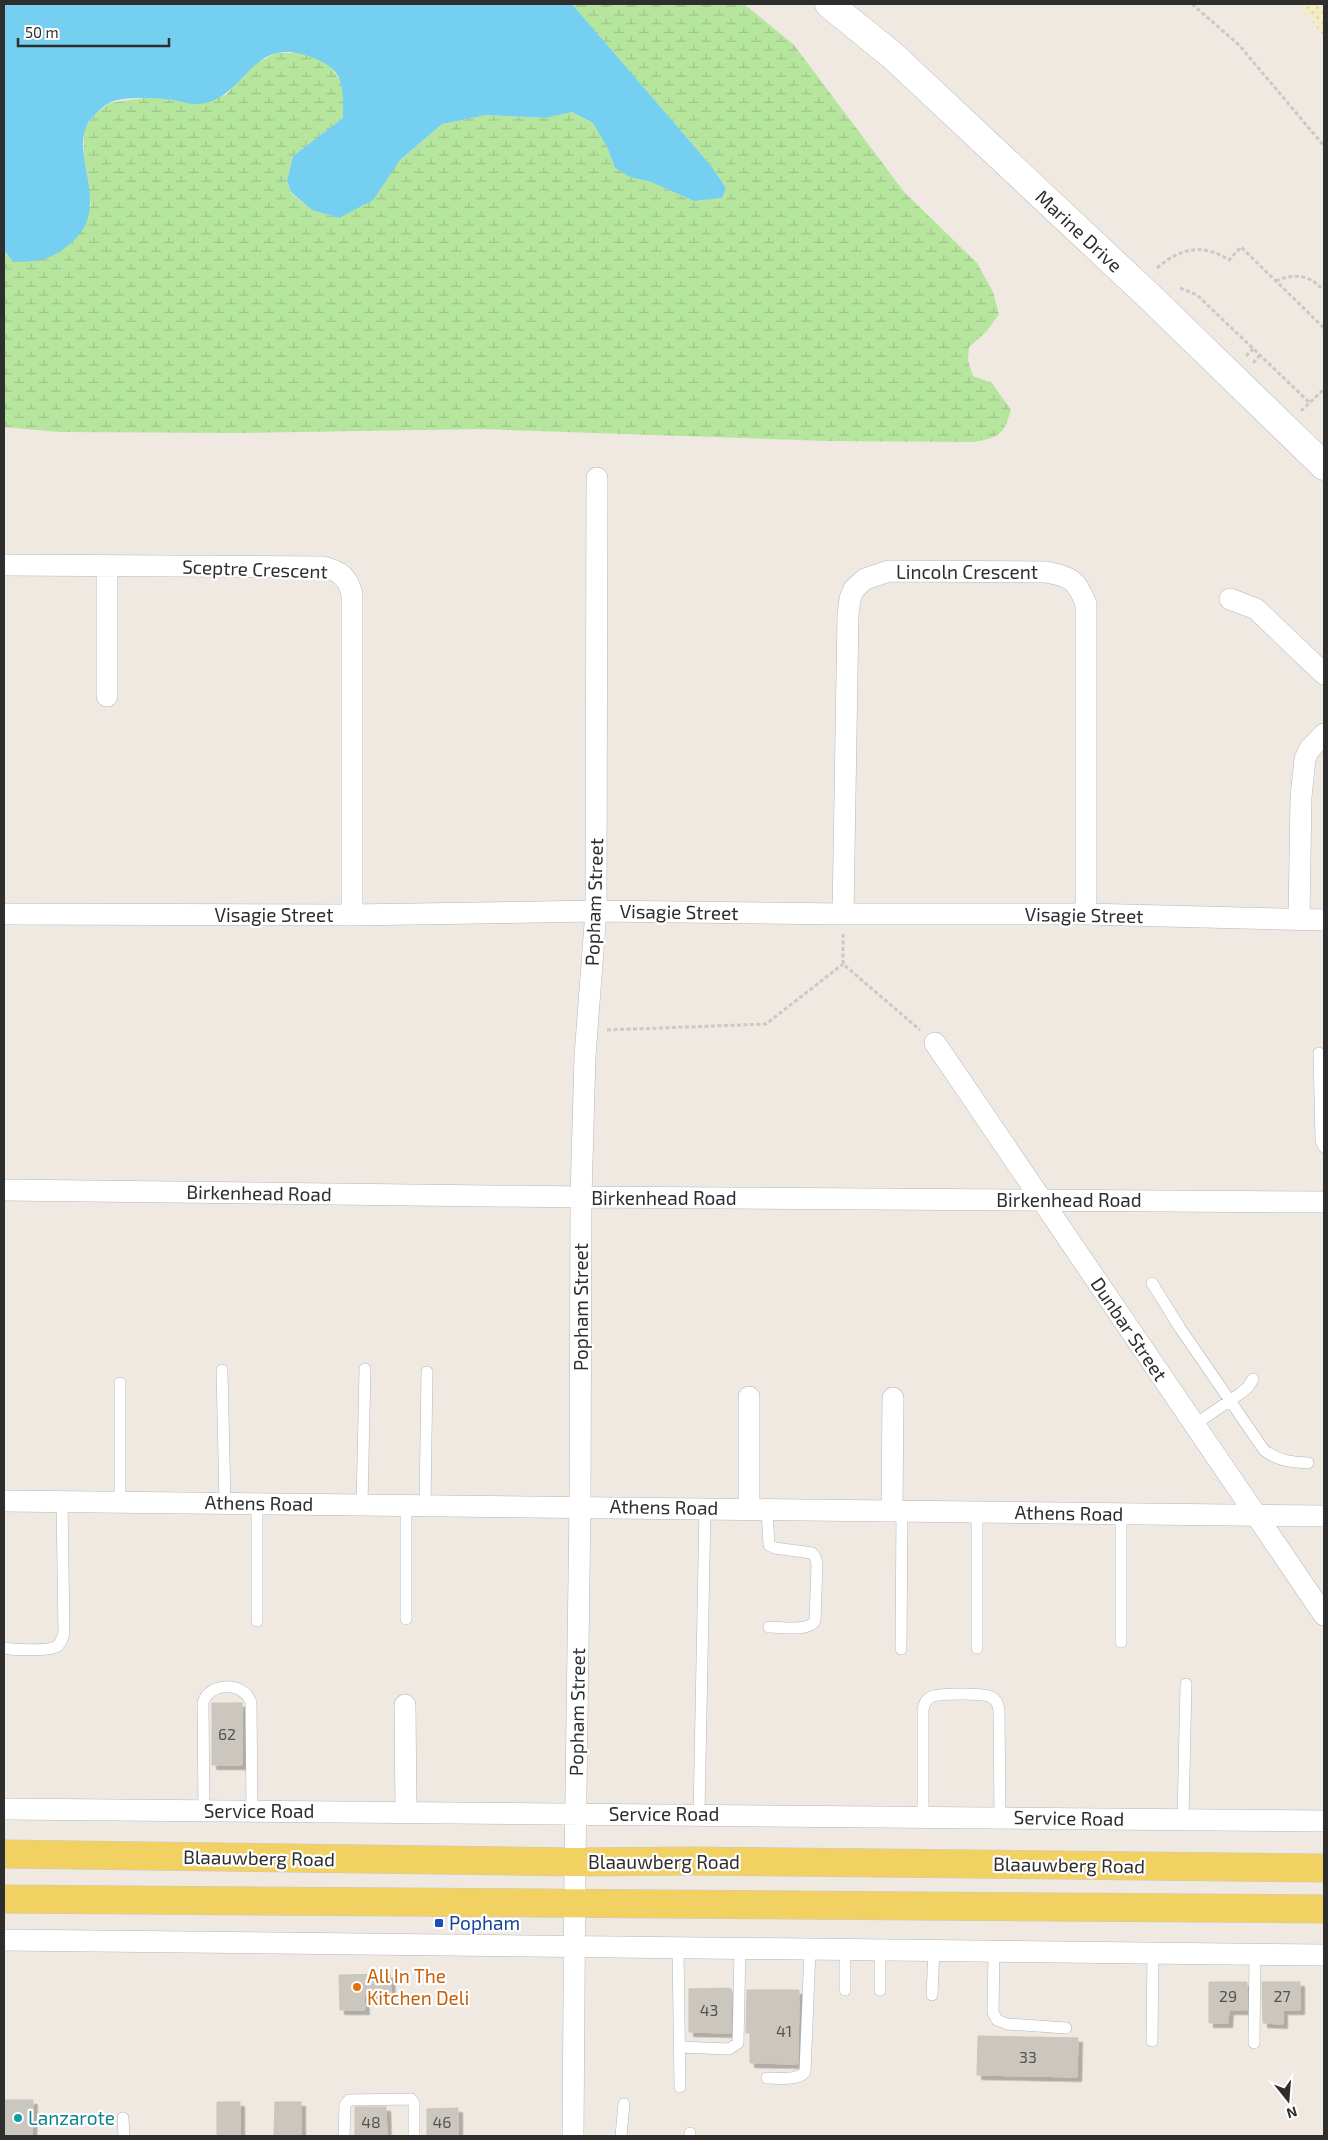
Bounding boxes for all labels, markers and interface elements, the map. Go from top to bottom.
scale bar [18,15,169,47]
text: 50 m [25,23,59,41]
street label: Marine Drive [1031,185,1127,277]
street label: Sceptre Crescent [182,554,328,583]
street label: Lincoln Crescent [896,560,1038,583]
street label: Popham Street [580,838,607,966]
street label: Visagie Street [619,899,739,924]
street label: Visagie Street [1024,902,1144,927]
street label: Visagie Street [215,903,333,926]
street label: Birkenhead Road [186,1180,332,1205]
street label: Birkenhead Road [591,1186,737,1209]
street label: Birkenhead Road [996,1188,1142,1211]
street label: Popham Street [569,1243,592,1371]
street label: Dunbar Street [1086,1273,1173,1385]
street label: Athens Road [204,1490,314,1515]
street label: Athens Road [609,1494,719,1519]
street label: Athens Road [1014,1500,1124,1525]
street label: Popham Street [564,1648,589,1776]
house number: 62 [218,1724,236,1743]
street label: Service Road [204,1799,314,1822]
street label: Service Road [609,1802,719,1825]
street label: Service Road [1014,1805,1125,1830]
street label: Blaauwberg Road [183,1845,335,1870]
street label: Blaauwberg Road [588,1850,740,1873]
street label: Blaauwberg Road [993,1852,1145,1877]
place label: Popham [449,1911,520,1934]
marker: Popham [433,1917,445,1929]
place label: All In The Kitchen Deli [367,1964,469,2009]
marker: All In The Kitchen Deli [351,1981,363,1993]
house number: 29 [1219,1986,1237,2005]
house number: 27 [1273,1986,1291,2005]
house number: 43 [700,2000,718,2019]
house number: 41 [776,2021,792,2040]
house number: 33 [1019,2047,1037,2066]
north arrow [1263,2075,1313,2125]
text: N [1285,2103,1299,2123]
place label: Lanzarote [28,2106,115,2129]
marker: Lanzarote [12,2112,24,2124]
house number: 48 [361,2112,381,2131]
house number: 46 [433,2112,452,2131]

